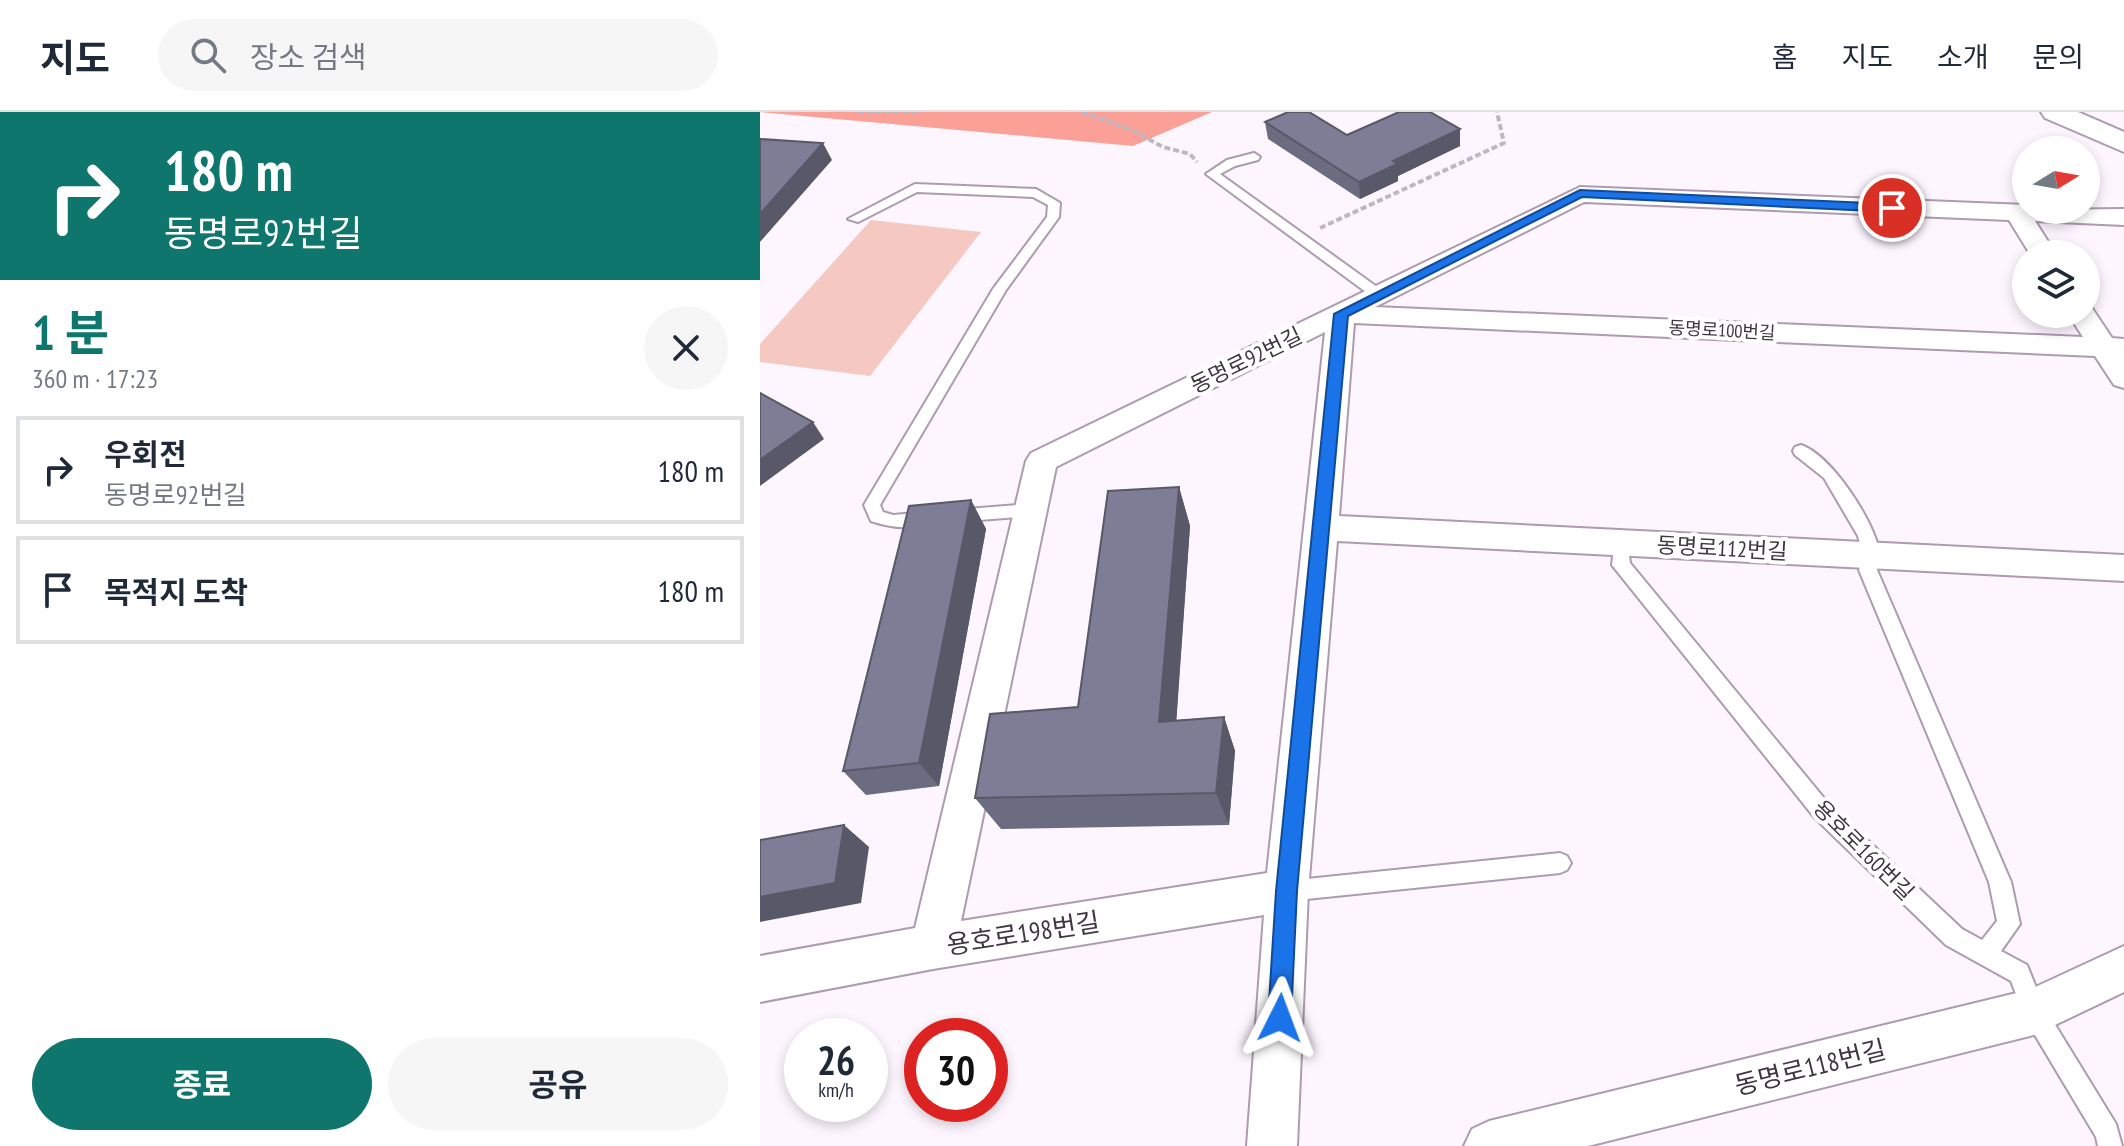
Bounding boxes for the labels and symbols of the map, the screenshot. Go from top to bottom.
north arrow [2012,136,2100,224]
pin [1858,174,1926,242]
street label: 동명로100번길 [1668,316,1776,344]
street label: 동명로92번길 [1185,321,1307,399]
street label: 동명로112번길 [1656,531,1788,565]
street label: 용호로160번길 [1808,794,1920,906]
street label: 용호로198번길 [944,905,1102,961]
position arrow [1238,976,1322,1060]
speed limit sign: 30 [904,1018,1008,1122]
street label: 동명로118번길 [1731,1032,1889,1102]

